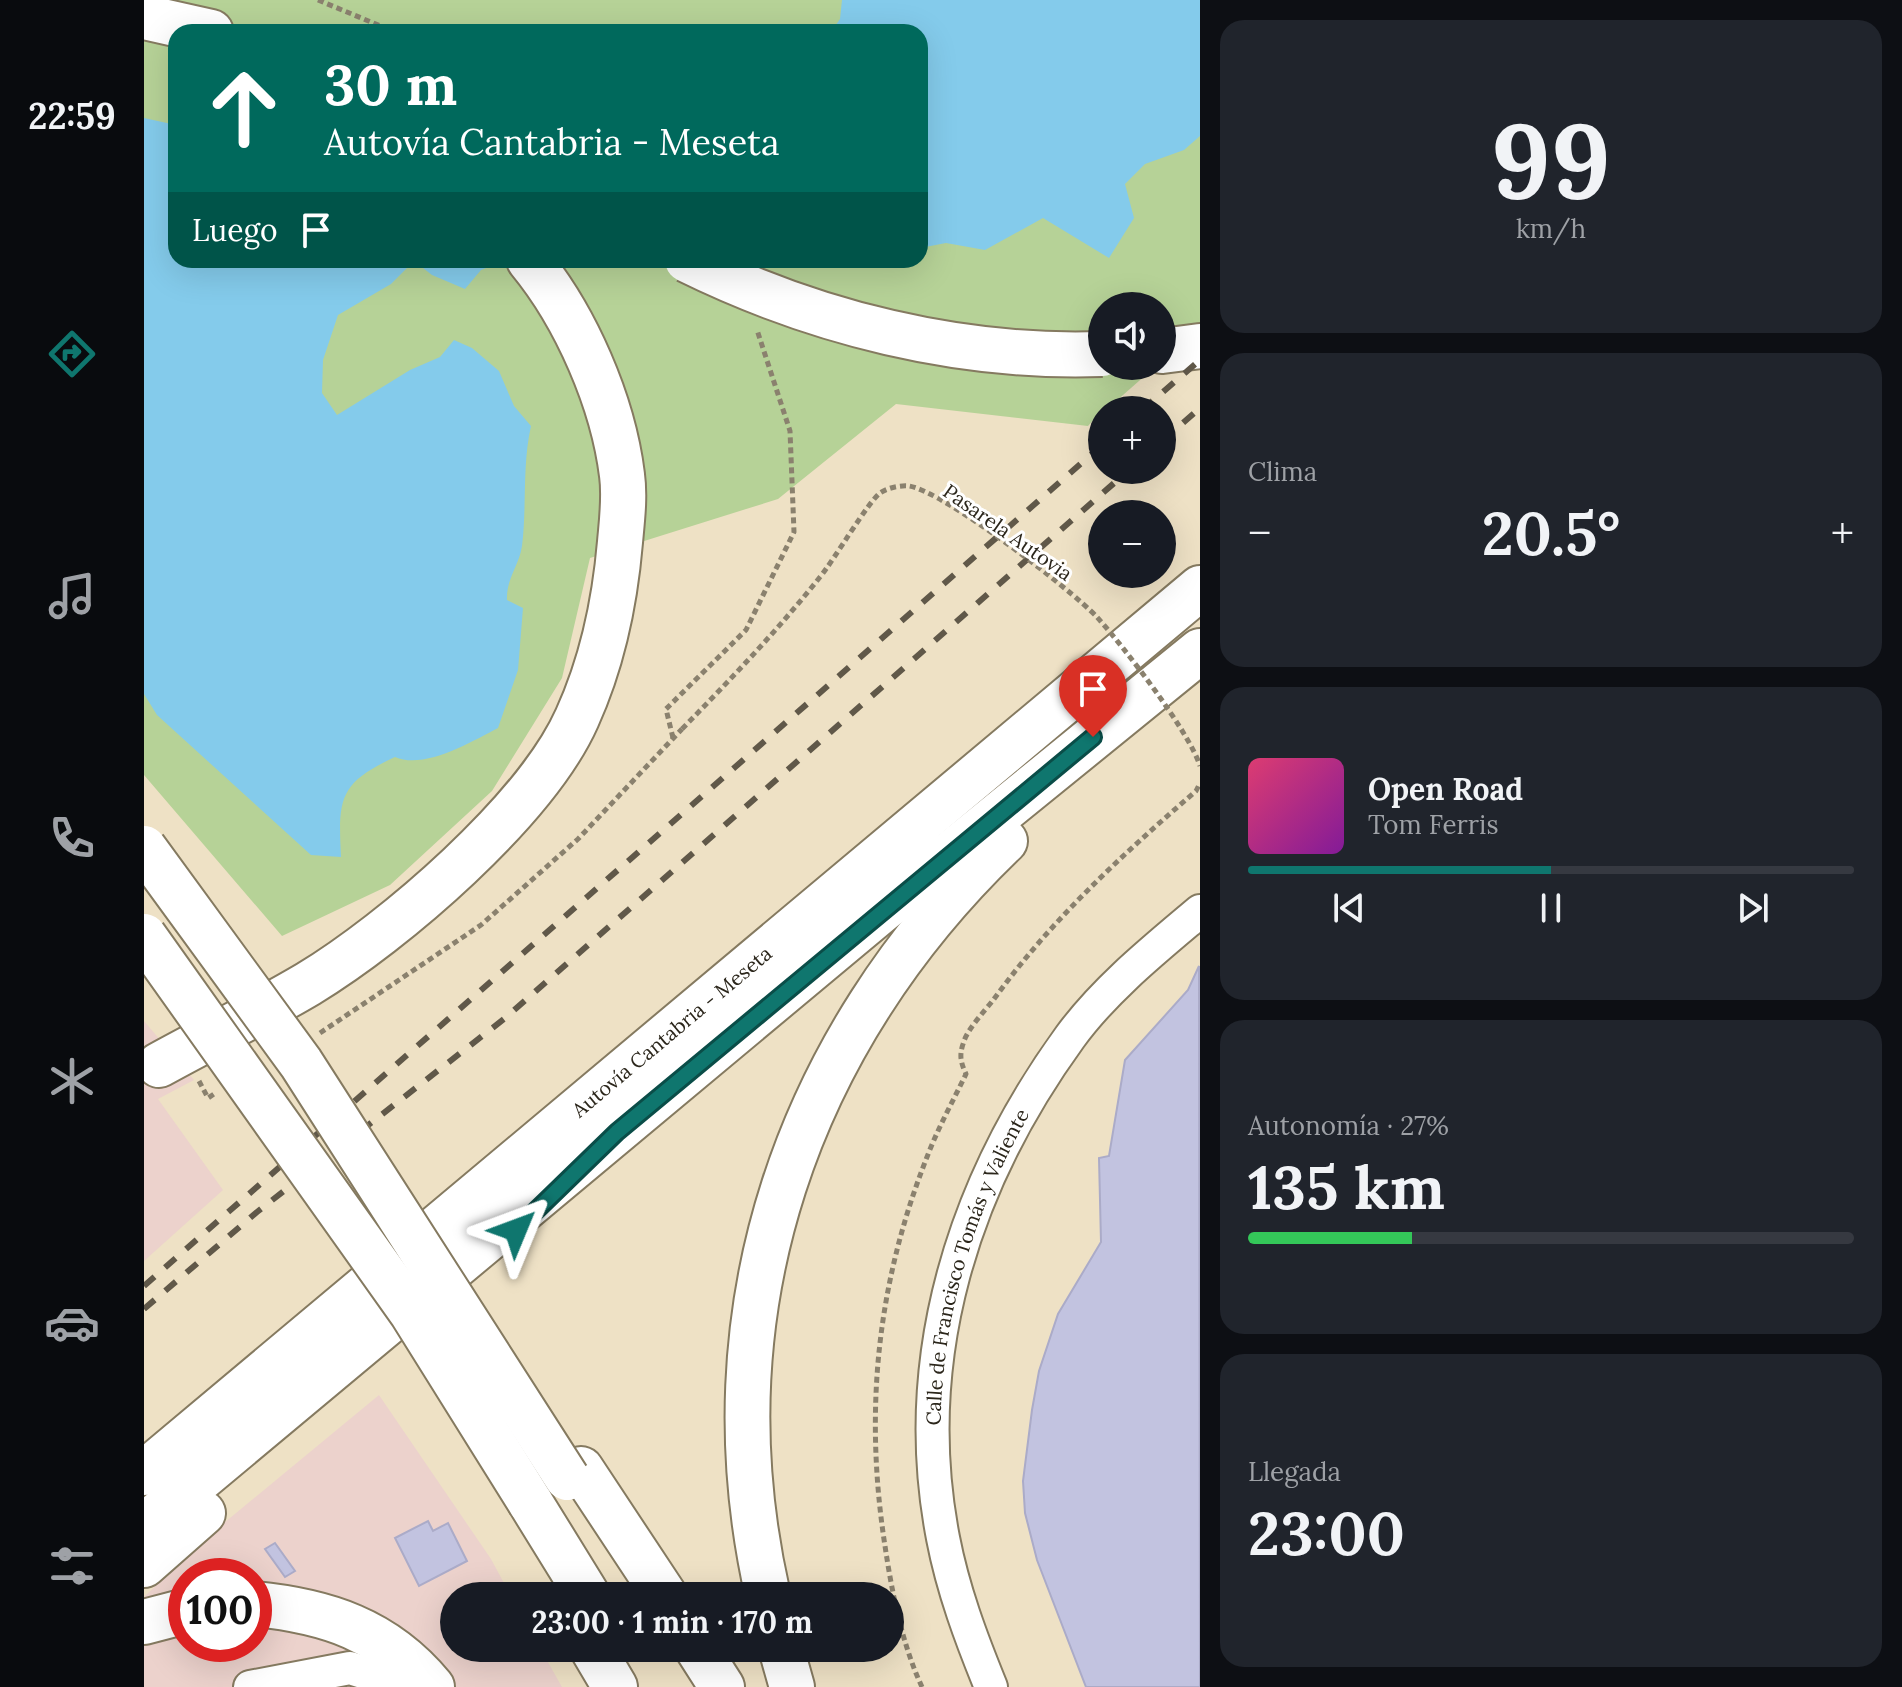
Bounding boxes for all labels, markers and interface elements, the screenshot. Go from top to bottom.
text: 30 m [324,49,457,120]
icon: ahead [192,56,296,160]
text: 22:59 [28,93,116,139]
text: 99 [1491,93,1611,226]
text: Autovía Cantabria - Meseta [324,119,779,165]
icon: arrive [294,208,338,252]
text: Luego [192,211,278,249]
text: km/h [1516,212,1586,245]
map controls [1088,292,1176,588]
button: sound [1088,292,1176,380]
icon: directions [44,326,100,382]
button: + [1088,396,1176,484]
text: Clima [1248,455,1317,488]
street label: Pasarela Autovia [939,478,1077,586]
text: 20.5° [1482,495,1620,571]
button: − [1088,500,1176,588]
text: − [1248,505,1271,561]
text: + [1831,505,1854,561]
icon: music [44,568,100,624]
pin [1059,655,1127,737]
icon: arrive [1071,667,1115,711]
text: Open Road [1368,770,1523,808]
text: Tom Ferris [1368,808,1498,841]
icon: phone [44,810,100,866]
icon: previous [1327,886,1371,930]
icon: pause [1529,886,1573,930]
icon: next [1731,886,1775,930]
street label: Autovía Cantabria - Meseta [565,940,776,1123]
icon: climate [44,1053,100,1109]
street label: Calle de Francisco Tomás y Valiente [920,1104,1034,1426]
text: Autonomía · 27% [1248,1109,1449,1142]
text: 135 km [1248,1149,1445,1225]
position arrow [474,1188,558,1272]
icon: car [44,1295,100,1351]
text: Llegada [1248,1455,1341,1488]
text: 23:00 [1248,1495,1405,1571]
icon: filters [44,1538,100,1594]
speed limit sign: 100 [168,1558,272,1662]
text: 23:00 · 1 min · 170 m [531,1603,813,1641]

